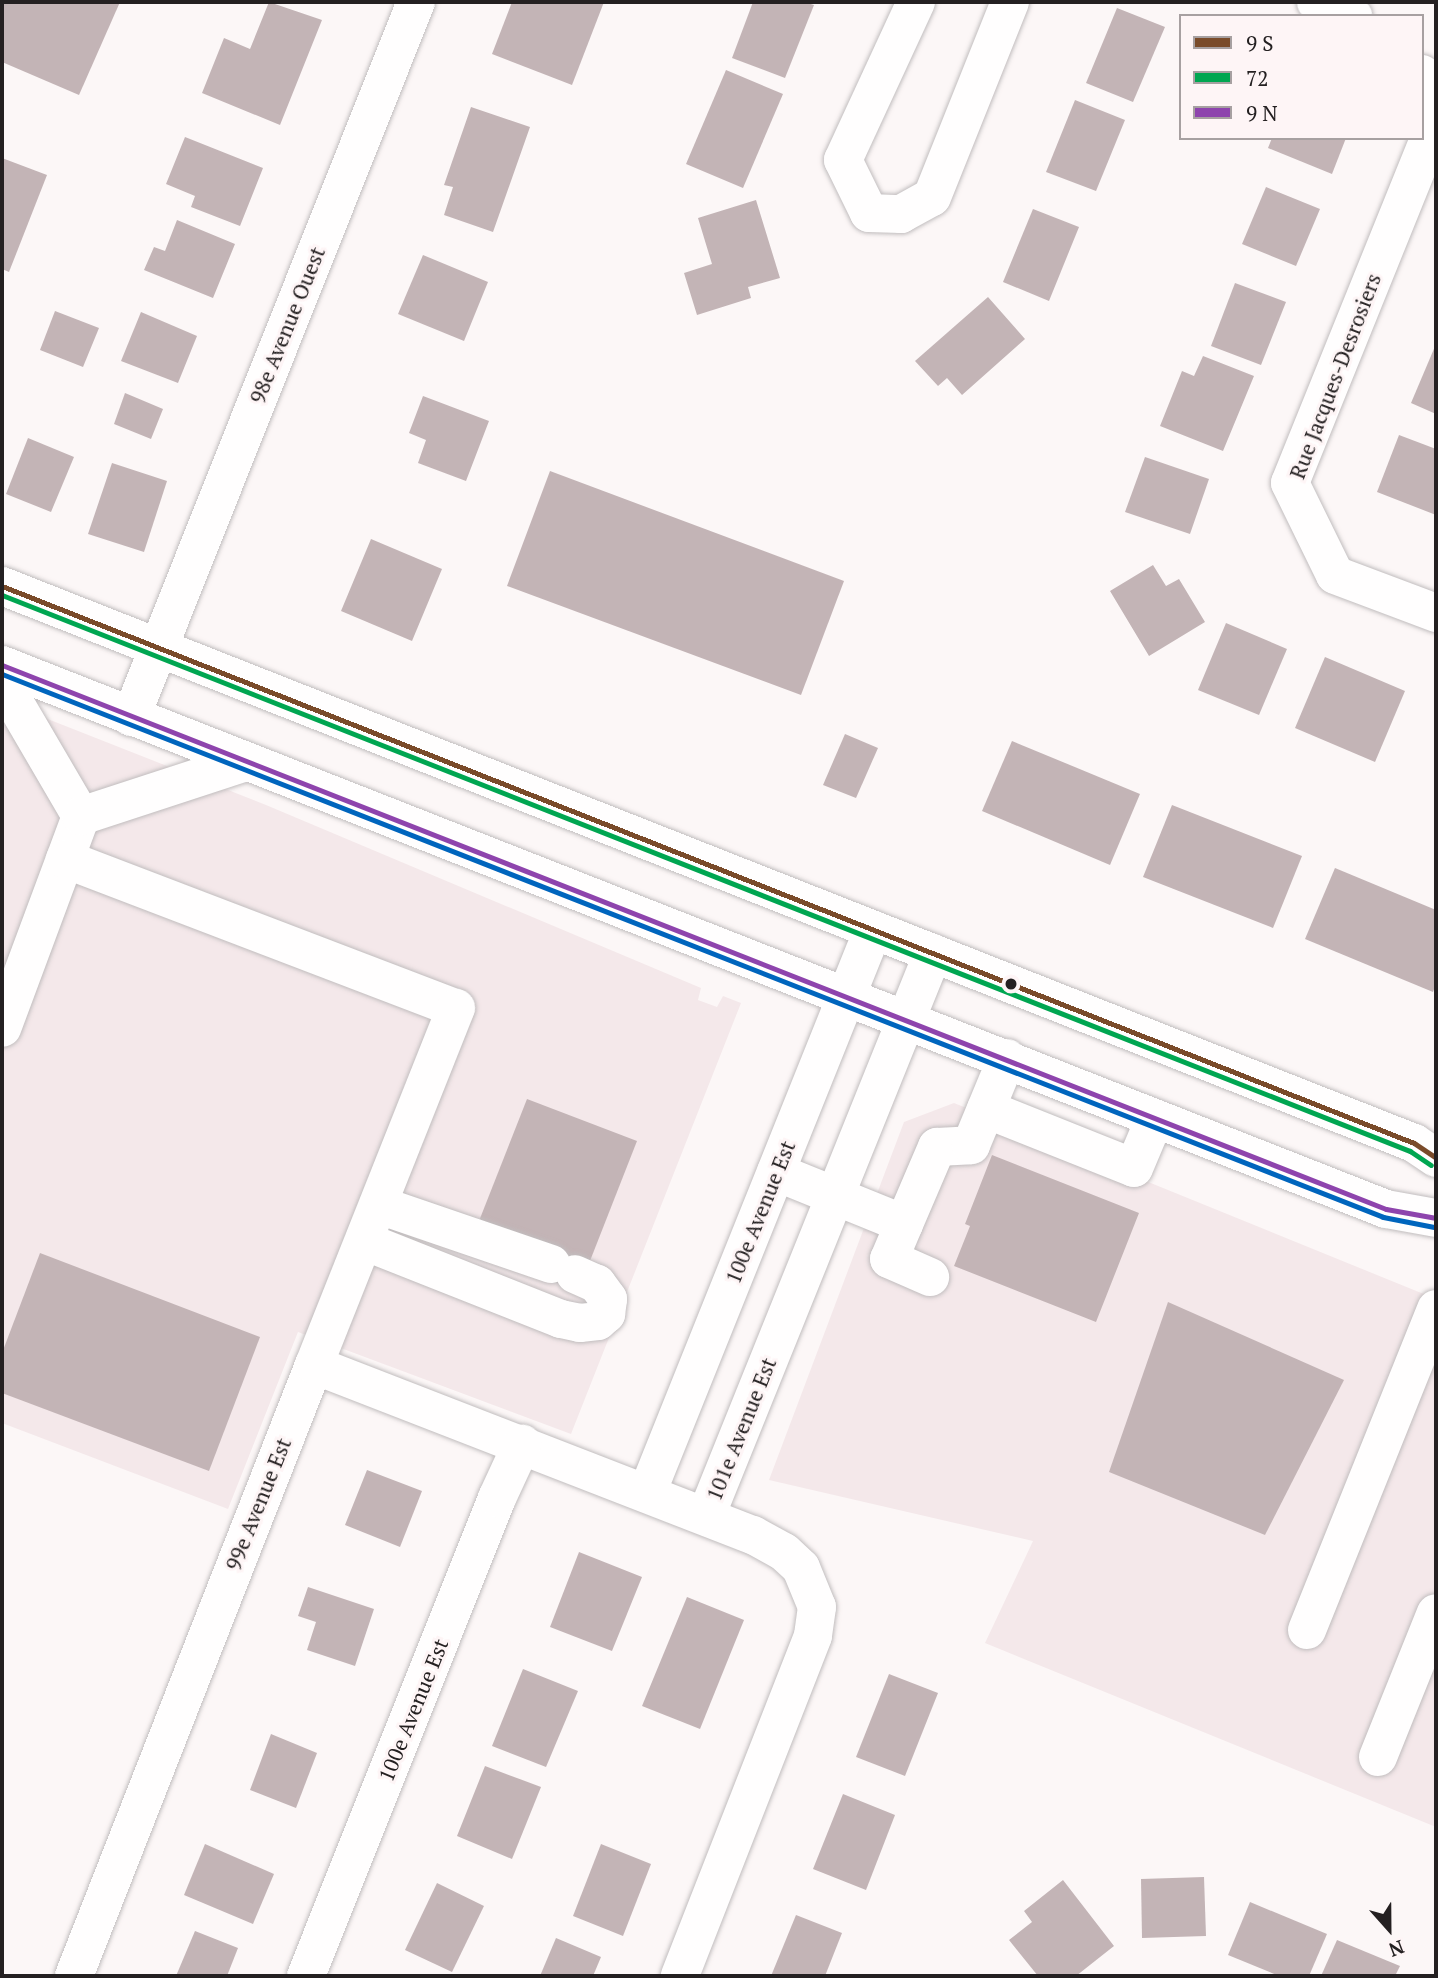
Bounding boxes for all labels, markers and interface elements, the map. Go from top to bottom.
legend [1179,14,1424,140]
text: 9 S [1246,29,1274,57]
text: 72 [1246,64,1268,92]
text: 9 N [1246,99,1278,127]
street label: 98e Avenue Ouest [244,243,330,407]
street label: Rue Jacques-Desrosiers [1284,270,1386,482]
unlabelled marker [1004,977,1018,991]
street label: 100e Avenue Est [720,1137,800,1287]
street label: 101e Avenue Est [701,1354,781,1504]
street label: 99e Avenue Est [220,1434,296,1574]
street label: 100e Avenue Est [373,1635,453,1785]
north arrow [1354,1894,1424,1964]
text: N [1386,1935,1408,1963]

